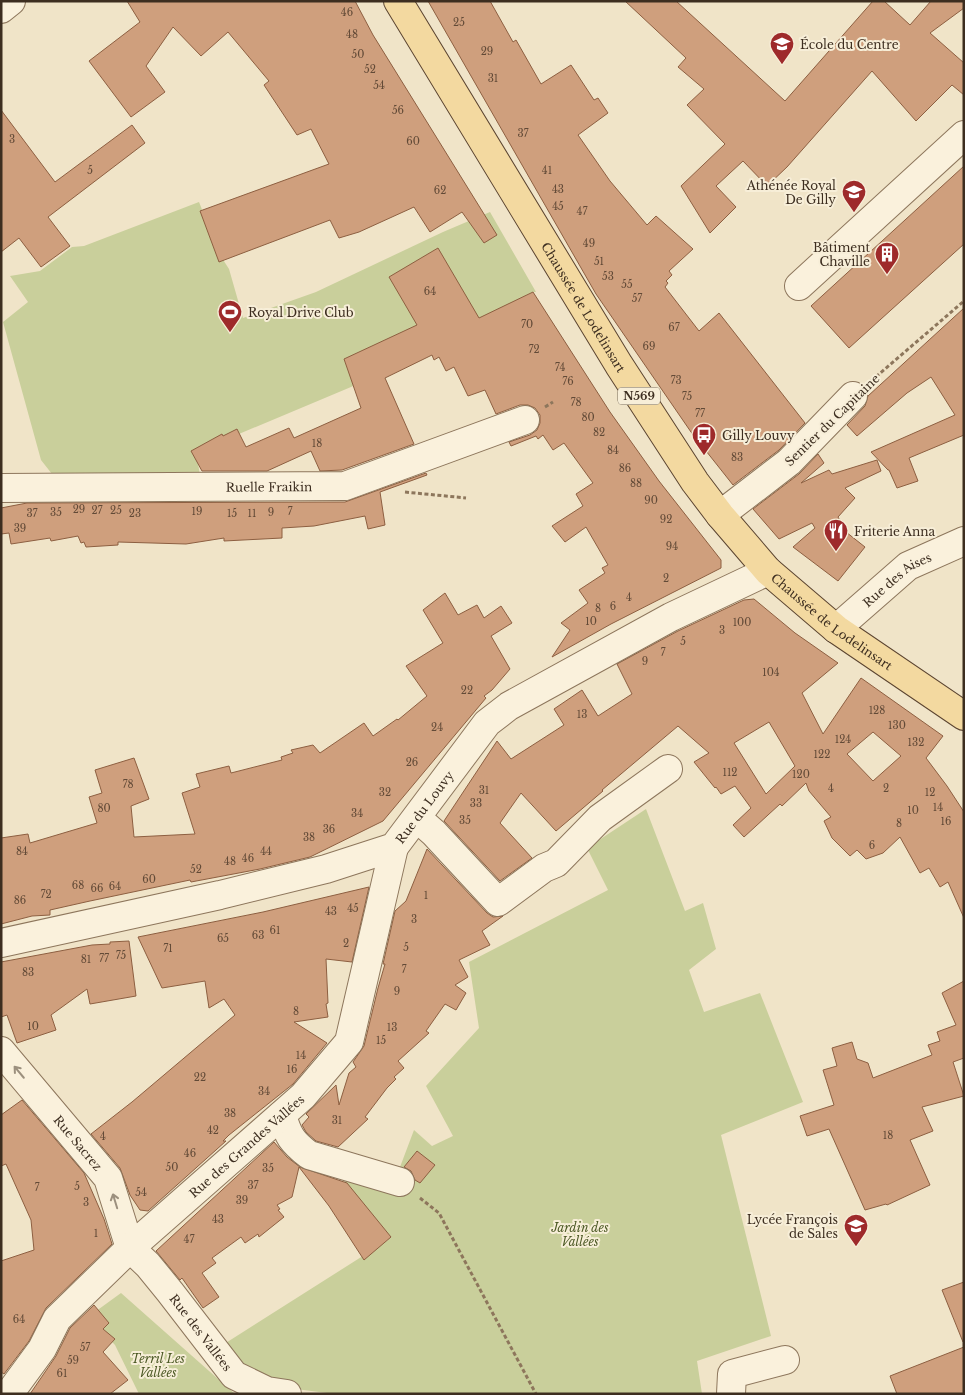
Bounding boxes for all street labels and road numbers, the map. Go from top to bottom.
street label: Chaussée de Lodelinsart [539,239,629,375]
street label: Sentier du Capitaine [782,371,883,469]
road number: N569 [618,388,660,404]
street label: Ruelle Fraikin [226,479,312,494]
street label: Rue des Aises [859,549,933,610]
street label: Chaussée de Lodelinsart [768,570,896,673]
street label: Rue du Louvy [392,767,456,846]
street label: Rue des Grandes Vallées [186,1091,307,1200]
street label: Rue Sacrez [51,1112,106,1174]
street label: Rue des Vallées [167,1291,236,1374]

